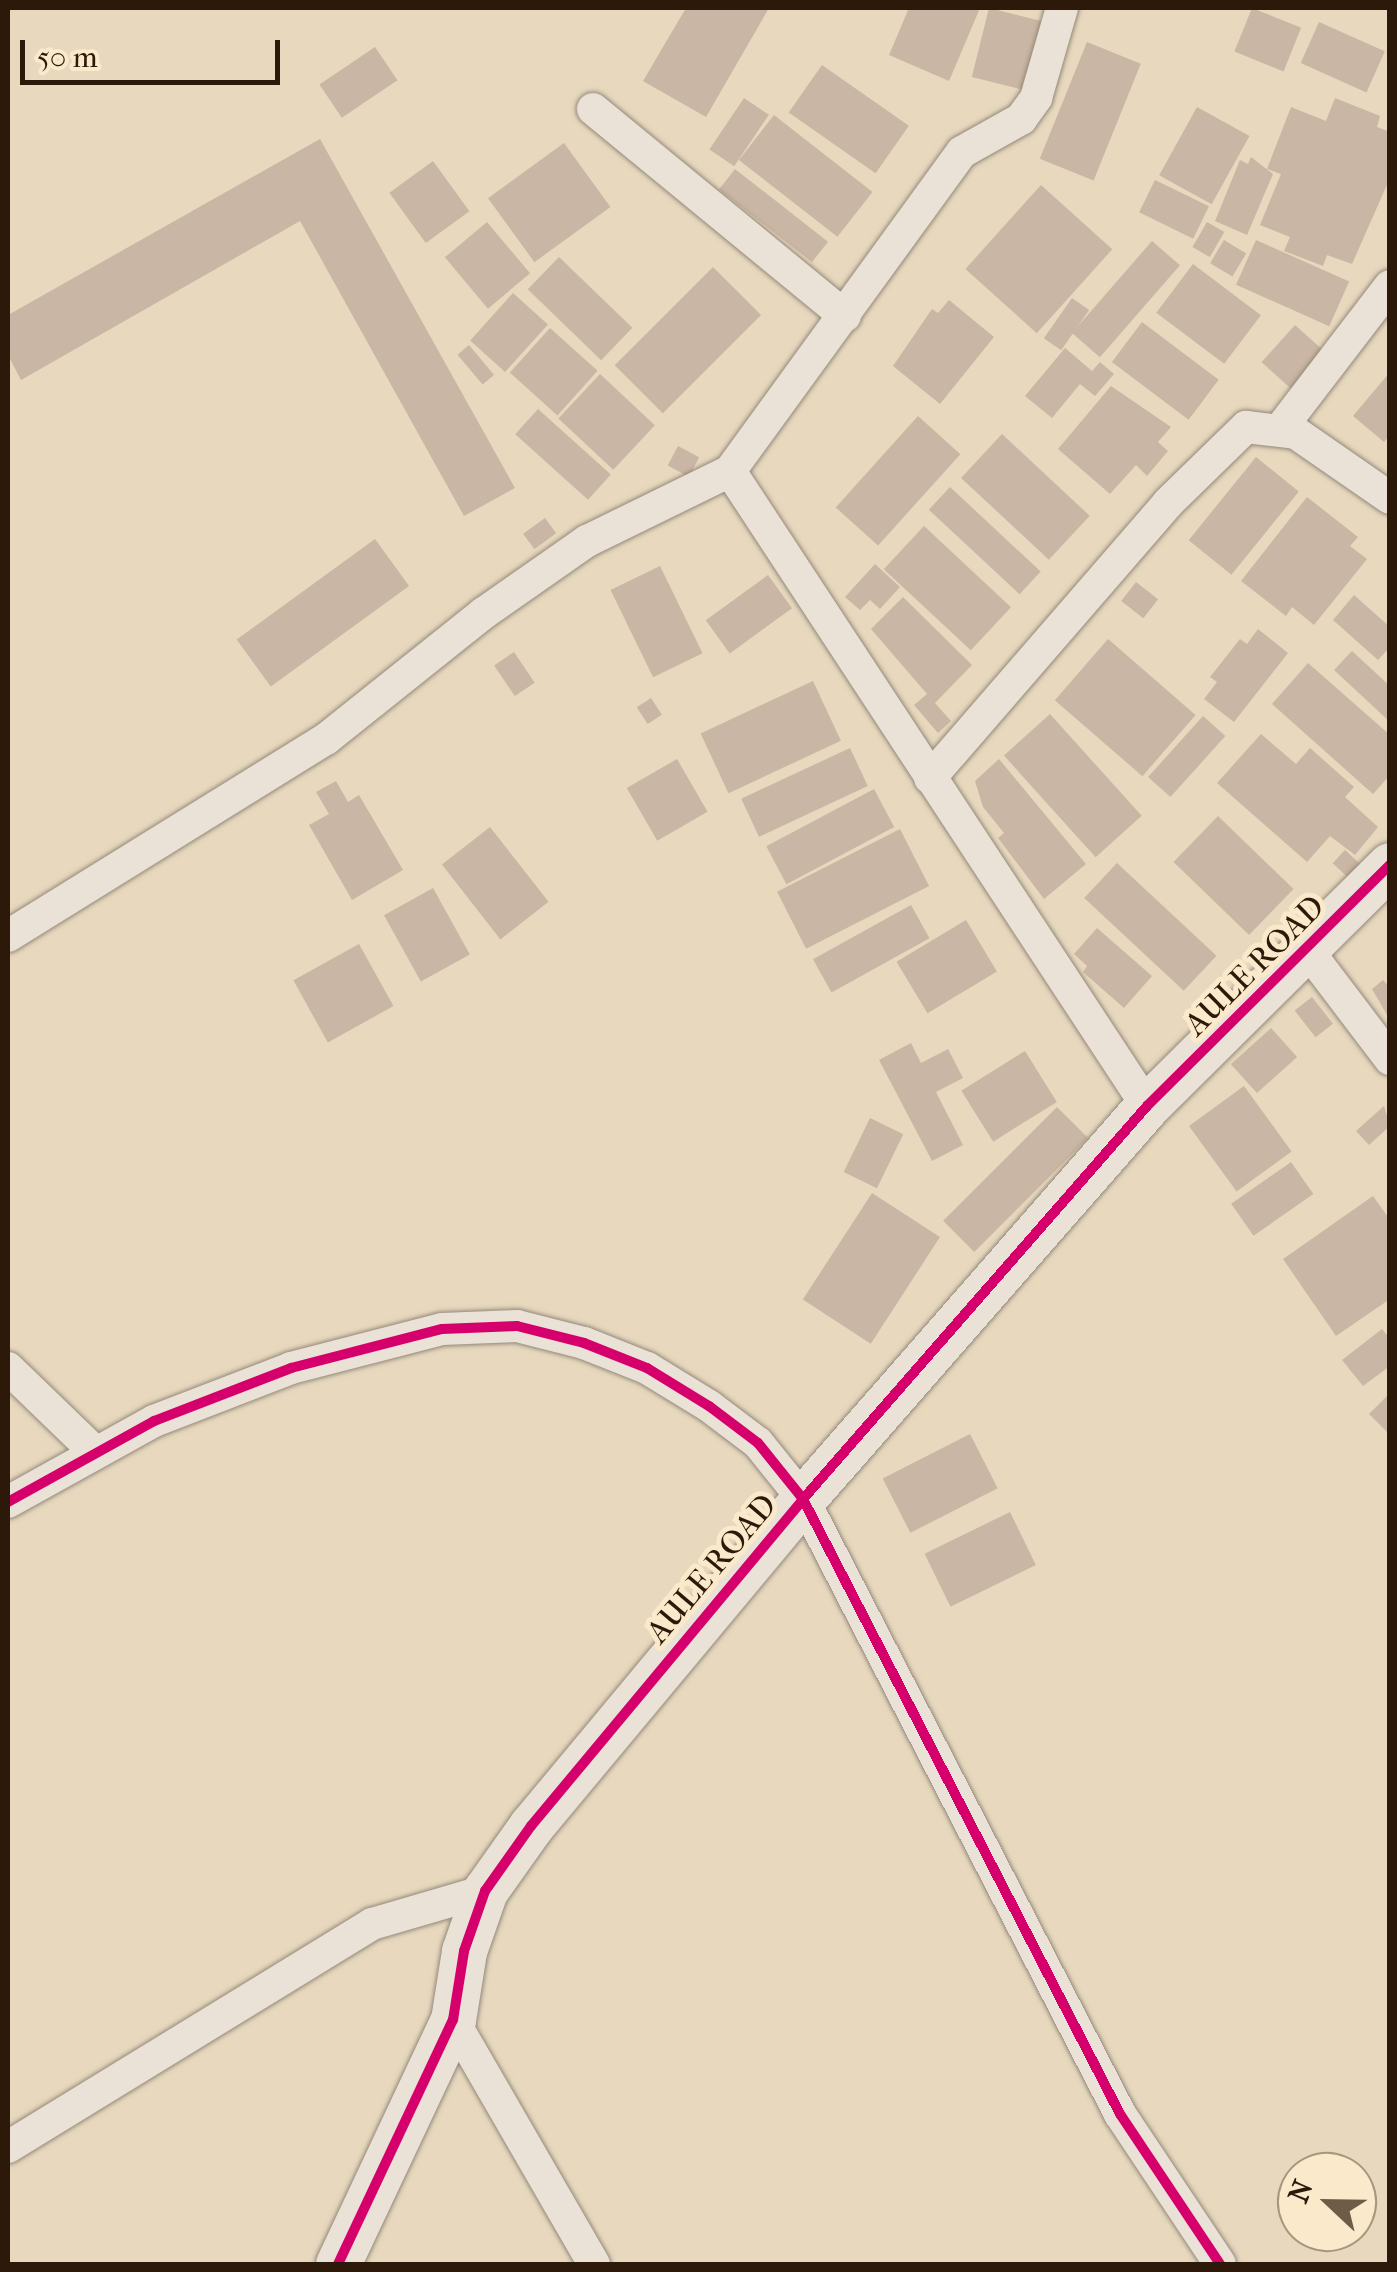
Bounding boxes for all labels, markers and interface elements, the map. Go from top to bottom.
scale bar [25,20,285,82]
text: 50 m [37,40,98,75]
street label: AULE ROAD [1177,888,1333,1044]
street label: AULE ROAD [639,1487,785,1651]
north arrow [1277,2152,1377,2252]
text: N [1281,2175,1320,2207]

